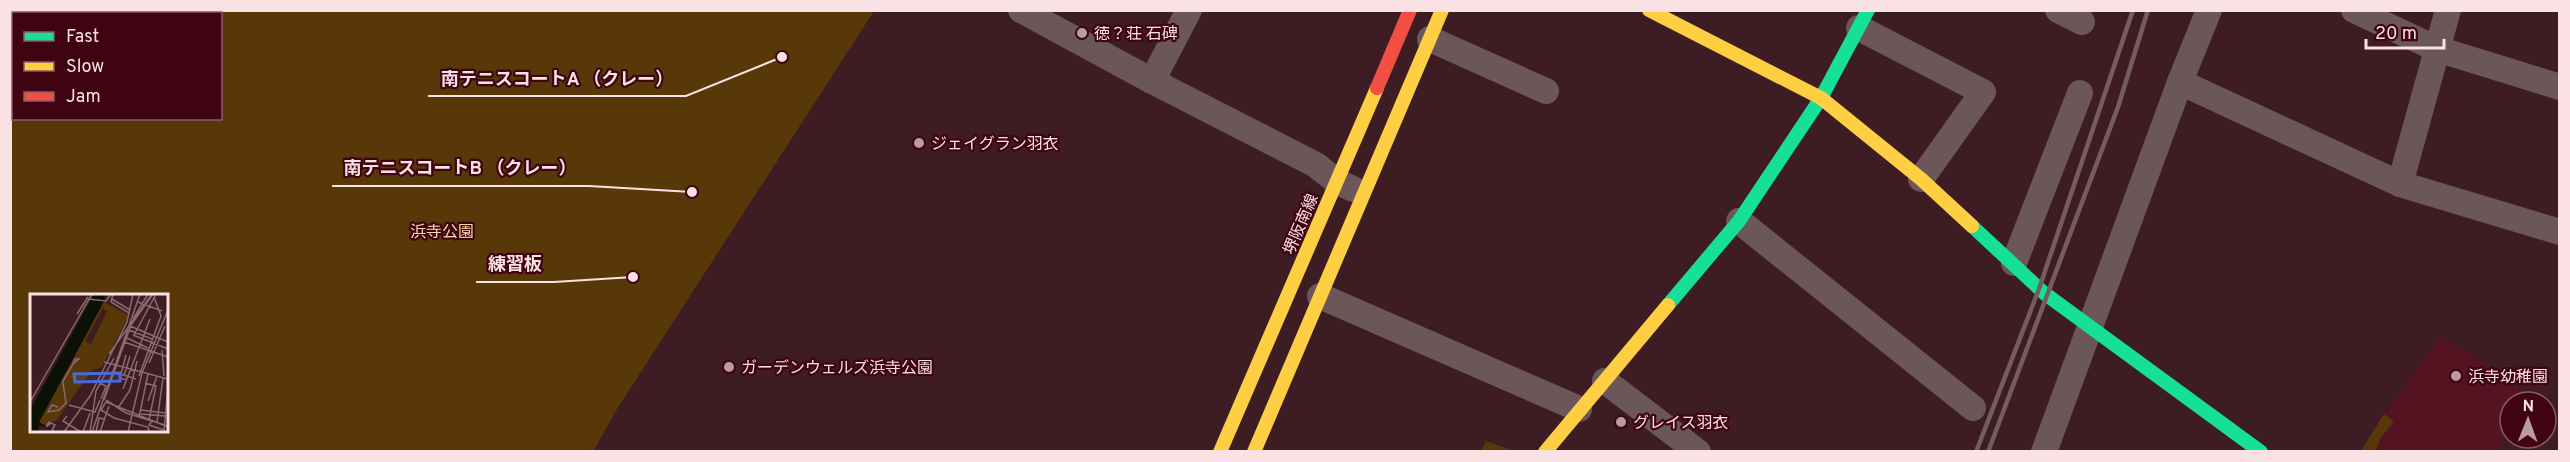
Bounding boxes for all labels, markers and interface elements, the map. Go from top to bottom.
legend [12,12,222,120]
scale bar [2366,12,2444,50]
text: 20 m [2375,23,2417,46]
place label: 徳？荘 石碑 [1094,25,1178,45]
text: Fast [66,26,99,49]
marker: 徳？荘 石碑 [1075,26,1089,40]
text: Slow [66,56,104,79]
callout: 南テニスコートA （クレー） [428,60,686,96]
text: 南テニスコートA （クレー） [441,69,673,92]
text: Jam [66,86,101,109]
place label: ジェイグラン羽衣 [931,135,1059,155]
marker: ジェイグラン羽衣 [912,136,926,150]
callout: 南テニスコートB （クレー） [332,150,589,186]
text: 南テニスコートB （クレー） [344,158,576,181]
street label: 堺阪南線 [1280,191,1324,258]
park label: 浜寺公園 [410,223,474,243]
callout: 練習板 [476,246,554,282]
text: 練習板 [488,254,542,277]
inset map [30,294,168,432]
place label: ガーデンウェルズ浜寺公園 [741,359,933,379]
marker: ガーデンウェルズ浜寺公園 [722,360,736,374]
place label: 浜寺幼稚園 [2468,368,2548,388]
marker: 浜寺幼稚園 [2449,369,2463,383]
north arrow [2498,390,2558,450]
text: N [2522,397,2534,417]
place label: グレイス羽衣 [1633,414,1729,434]
marker: グレイス羽衣 [1614,415,1628,429]

